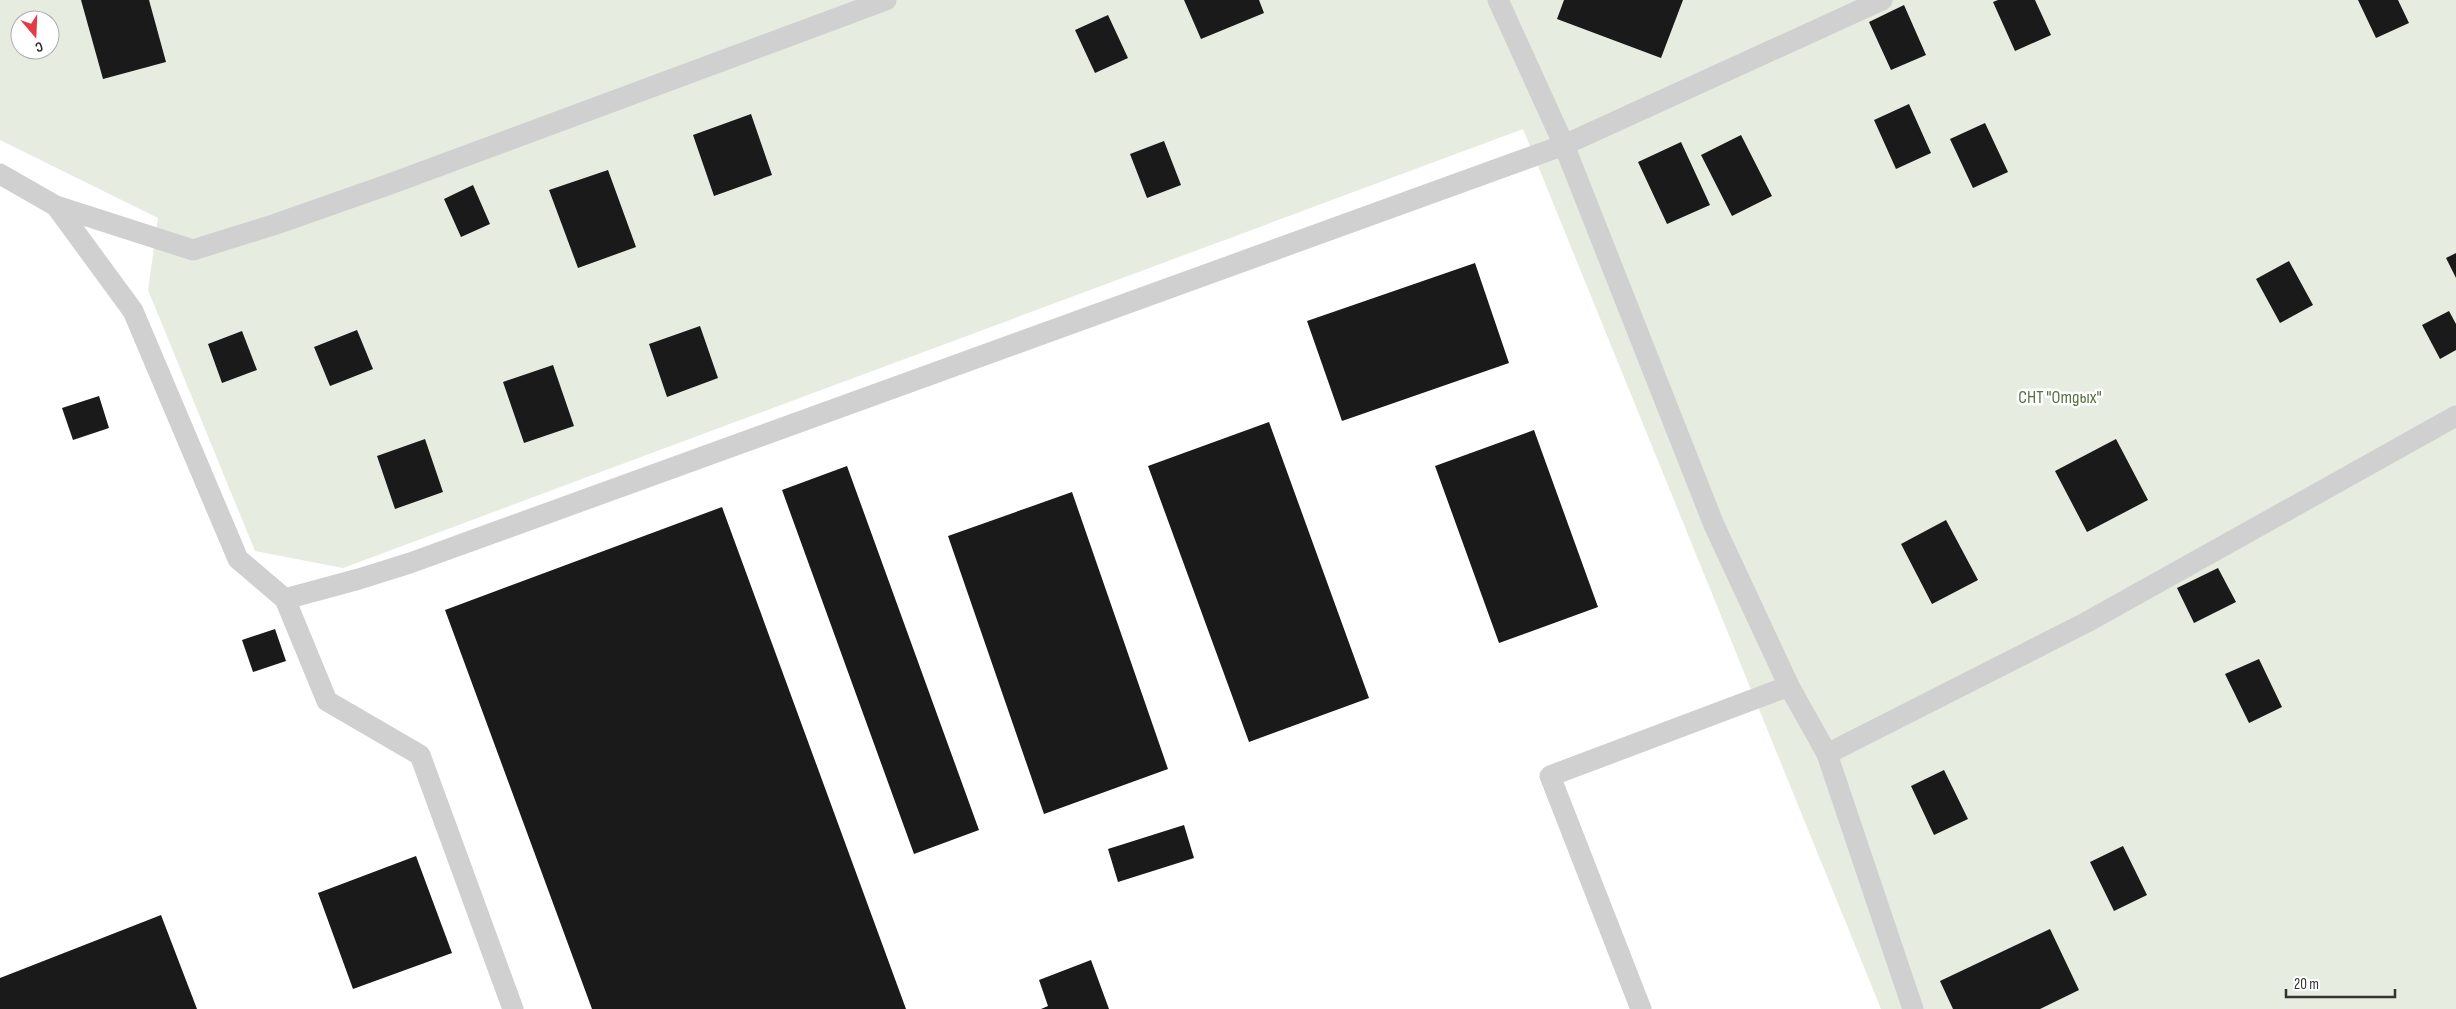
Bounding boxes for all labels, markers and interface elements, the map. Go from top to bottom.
north arrow [10,10,60,60]
text: С [33,38,45,56]
park label: СНТ "Отдых" [2018,387,2102,408]
scale bar [2286,966,2395,998]
text: 20 m [2294,975,2319,994]

